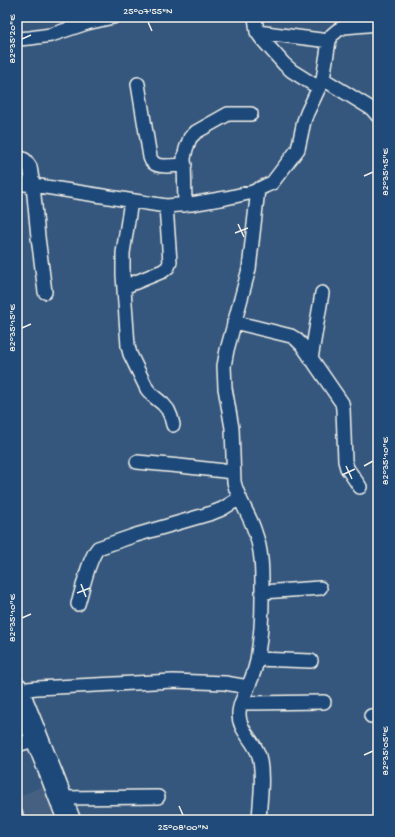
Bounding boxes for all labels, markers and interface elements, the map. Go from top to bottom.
text: 25°07'55"N [123,6,173,18]
text: 82°35'20"E [7,14,19,63]
text: 82°35'15"E [380,147,392,196]
text: 82°35'15"E [7,303,19,352]
text: 82°35'10"E [380,436,392,485]
text: 82°35'10"E [7,593,19,642]
text: 82°35'05"E [380,726,392,776]
text: 25°08'00"N [158,822,209,834]

